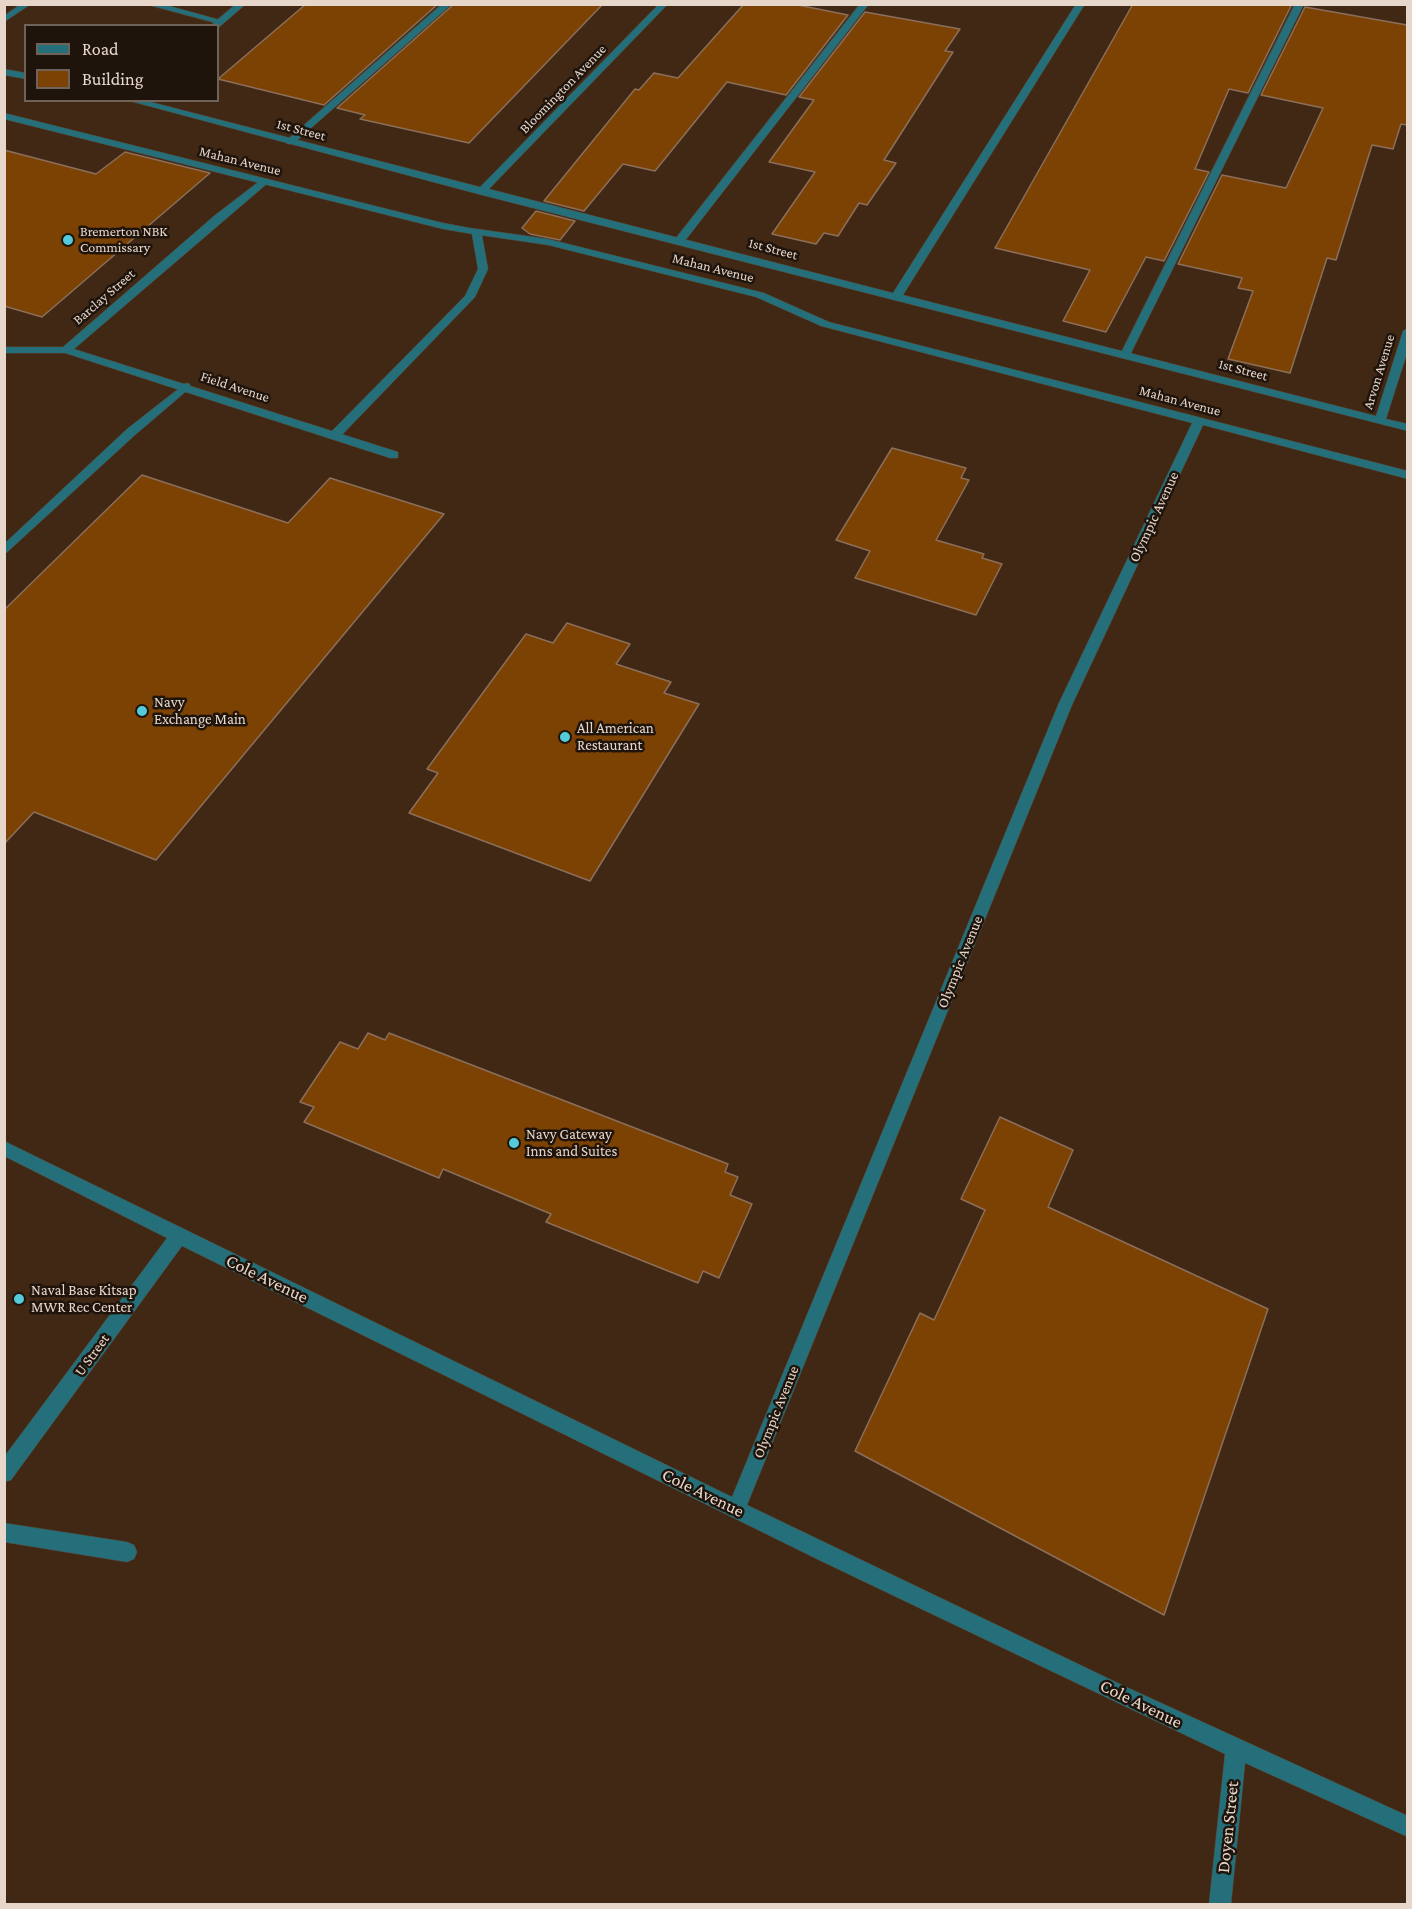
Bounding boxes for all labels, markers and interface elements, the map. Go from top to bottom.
legend [24,24,219,102]
text: Road [82,39,119,59]
street label: Bloomington Avenue [516,41,610,137]
text: Building [82,69,143,89]
street label: 1st Street [275,115,327,145]
street label: Mahan Avenue [197,143,283,179]
place label: Bremerton NBK Commissary [80,224,167,256]
marker: Bremerton NBK Commissary [61,233,75,247]
street label: 1st Street [747,234,799,264]
street label: Mahan Avenue [670,250,756,286]
street label: Barclay Street [70,266,138,328]
street label: Arvon Avenue [1360,332,1398,412]
street label: 1st Street [1217,355,1269,385]
street label: Field Avenue [198,368,272,406]
street label: Mahan Avenue [1138,382,1222,420]
street label: Olympic Avenue [1125,469,1183,565]
place label: Navy Exchange Main [154,693,246,728]
marker: Navy Exchange Main [135,704,149,718]
place label: All American Restaurant [577,719,654,754]
marker: All American Restaurant [558,730,572,744]
street label: Olympic Avenue [933,913,987,1011]
place label: Navy Gateway Inns and Suites [526,1125,617,1160]
marker: Navy Gateway Inns and Suites [507,1136,521,1150]
street label: Cole Avenue [222,1250,312,1308]
place label: Naval Base Kitsap MWR Rec Center [31,1281,137,1316]
marker: Naval Base Kitsap MWR Rec Center [12,1292,26,1306]
street label: U Street [71,1330,113,1380]
street label: Olympic Avenue [749,1363,803,1461]
street label: Cole Avenue [658,1464,748,1522]
street label: Cole Avenue [1096,1675,1186,1733]
street label: Doyen Street [1212,1780,1244,1874]

